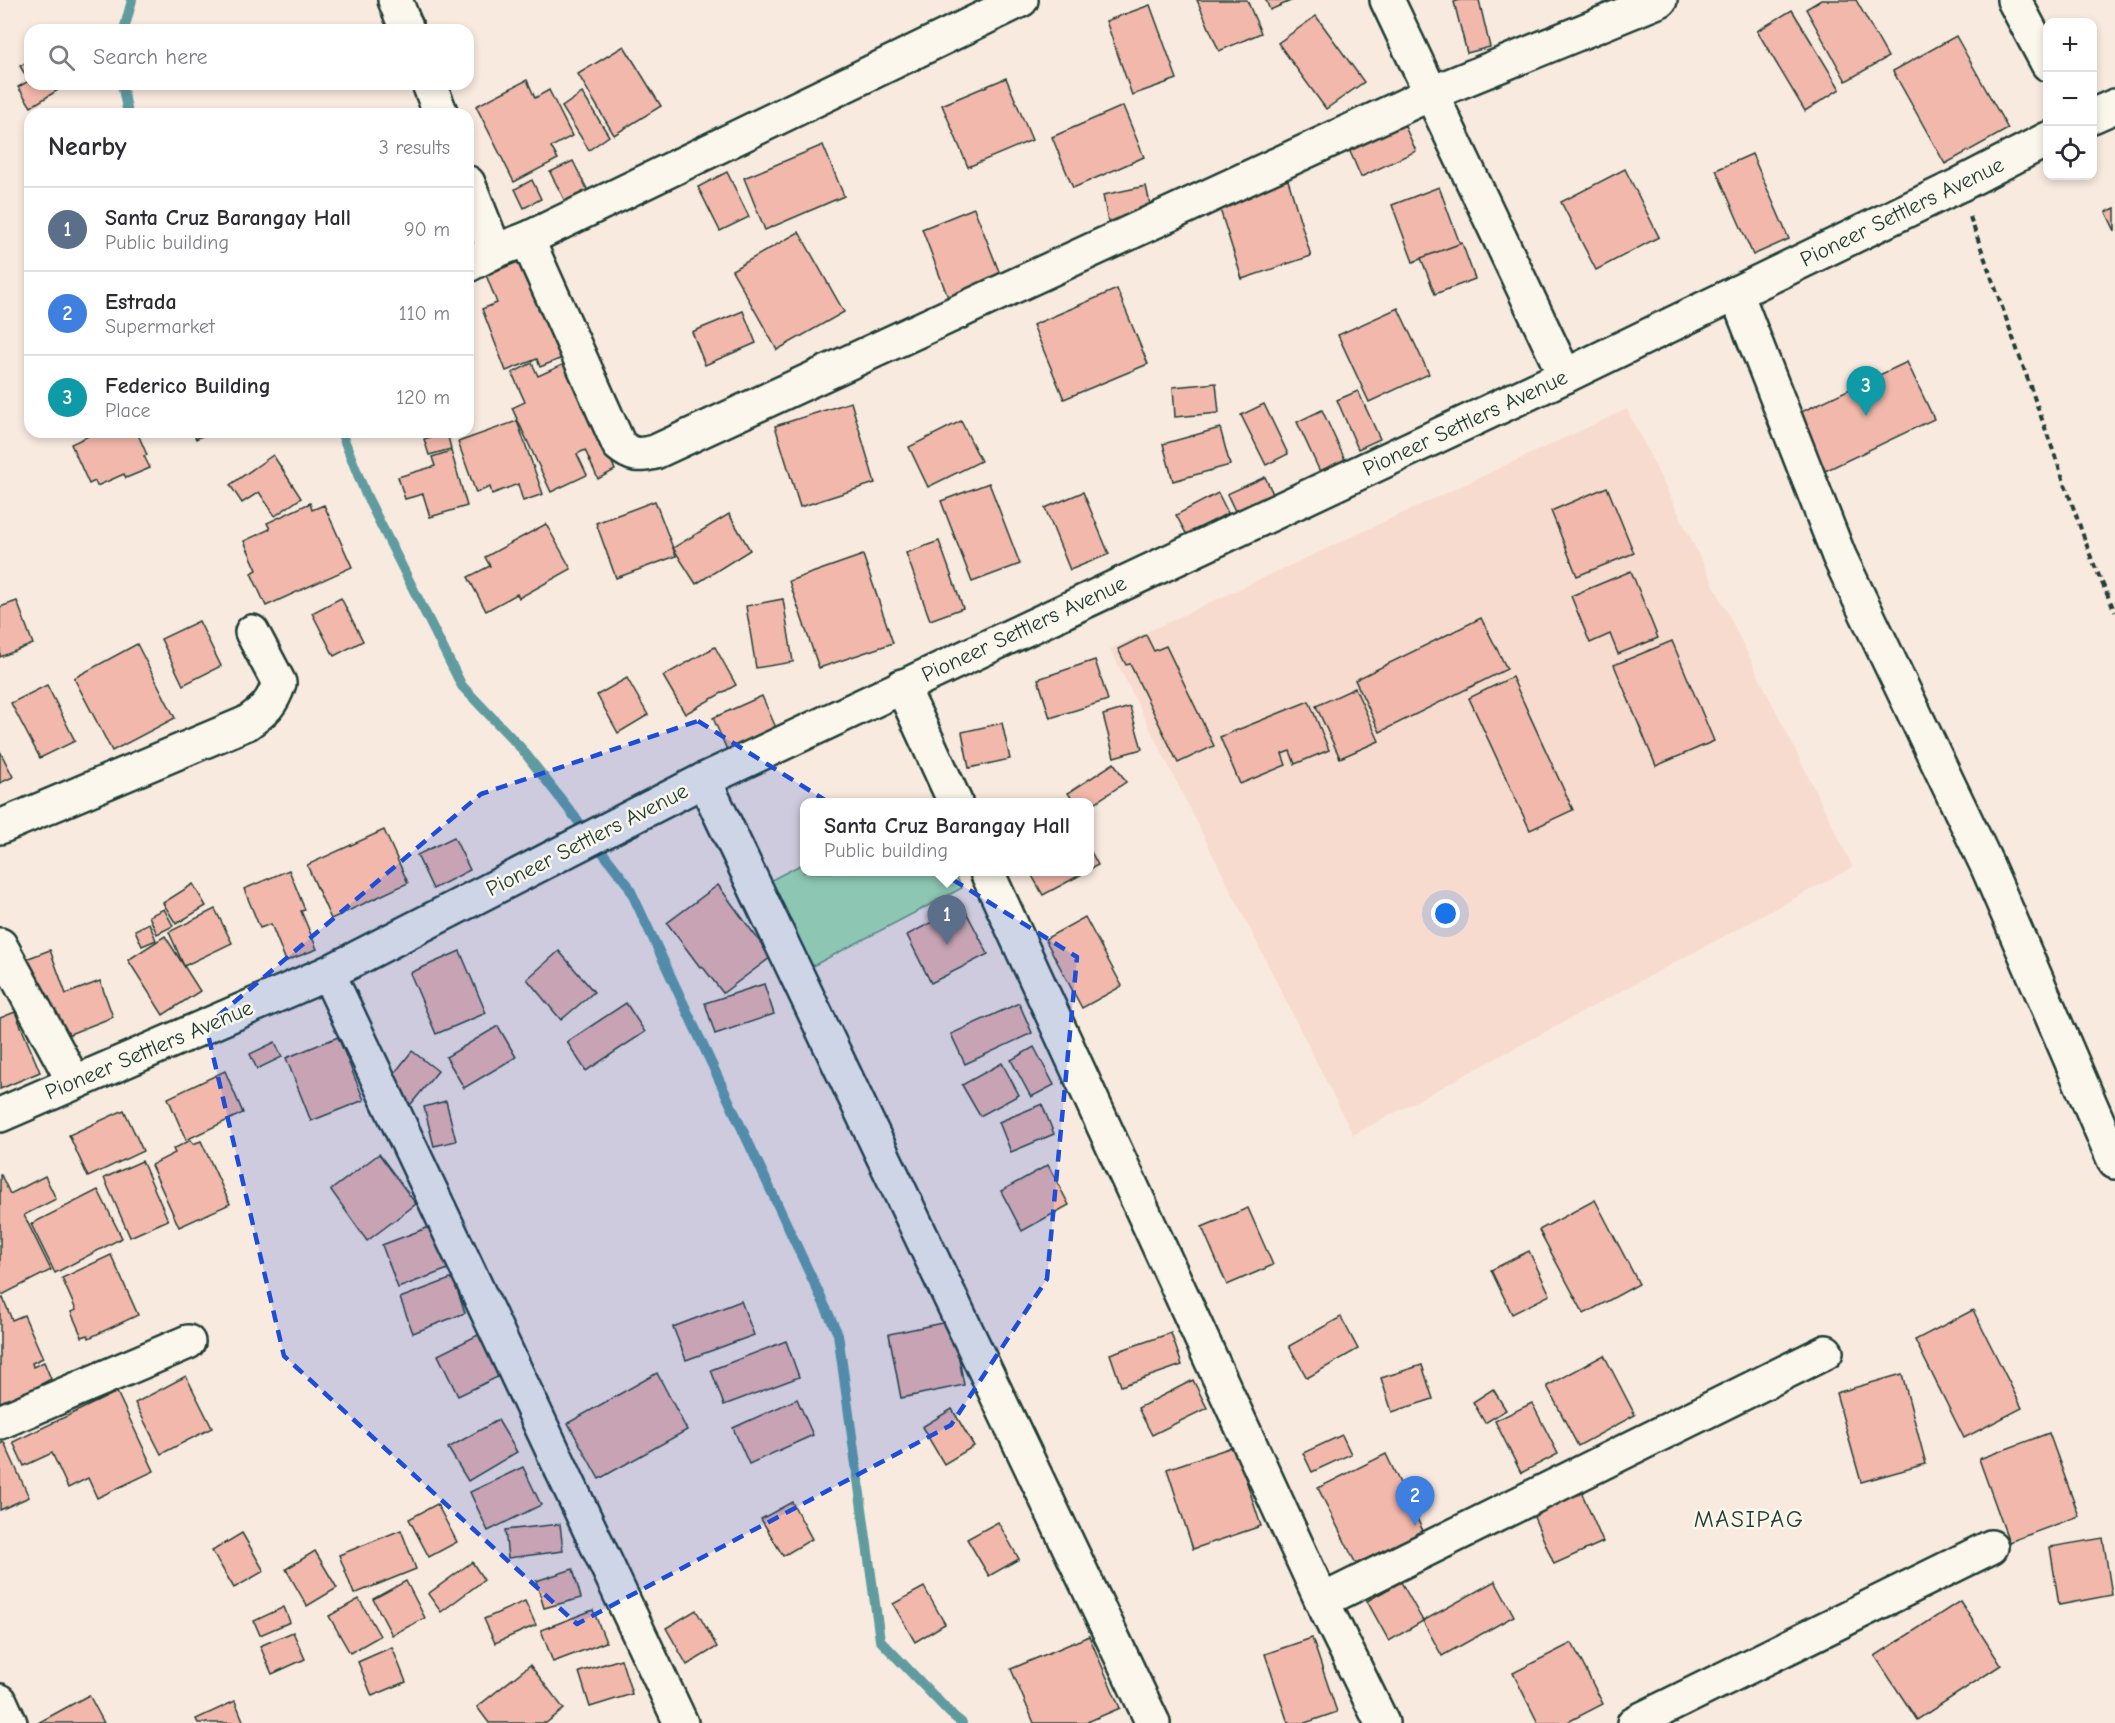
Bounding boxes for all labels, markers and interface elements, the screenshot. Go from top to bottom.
map controls [2043,18,2097,180]
button: + [2043,18,2097,72]
search box [24,24,474,90]
icon: search [45,41,78,74]
text: Search here [93,44,208,70]
button: − [2043,72,2097,126]
button: locate [2043,126,2097,180]
text: Nearby [48,132,127,162]
text: 3 results [379,136,450,159]
street label: Pioneer Settlers Avenue [1796,151,2008,273]
text: Santa Cruz Barangay Hall [105,205,351,231]
text: 1 [64,218,71,241]
text: 90 m [404,218,450,241]
text: Public building [105,231,229,254]
text: Estrada [105,289,177,315]
text: 2 [63,302,72,325]
text: 110 m [399,302,450,325]
text: Supermarket [105,315,215,338]
street label: Pioneer Settlers Avenue [1358,364,1572,482]
pin: 3 [1846,366,1886,416]
text: Federico Building [105,373,271,399]
text: 3 [63,386,72,409]
text: 120 m [396,386,450,409]
text: Place [105,399,151,422]
street label: Pioneer Settlers Avenue [917,570,1131,688]
street label: Pioneer Settlers Avenue [482,778,692,902]
popup [800,798,1094,876]
text: Santa Cruz Barangay Hall [824,813,1070,839]
text: Public building [824,839,948,862]
pin: 1 [928,896,966,945]
your location [1431,899,1460,928]
street label: Pioneer Settlers Avenue [41,994,257,1106]
pin: 2 [1396,1476,1434,1526]
district label: MASIPAG [1694,1505,1804,1533]

